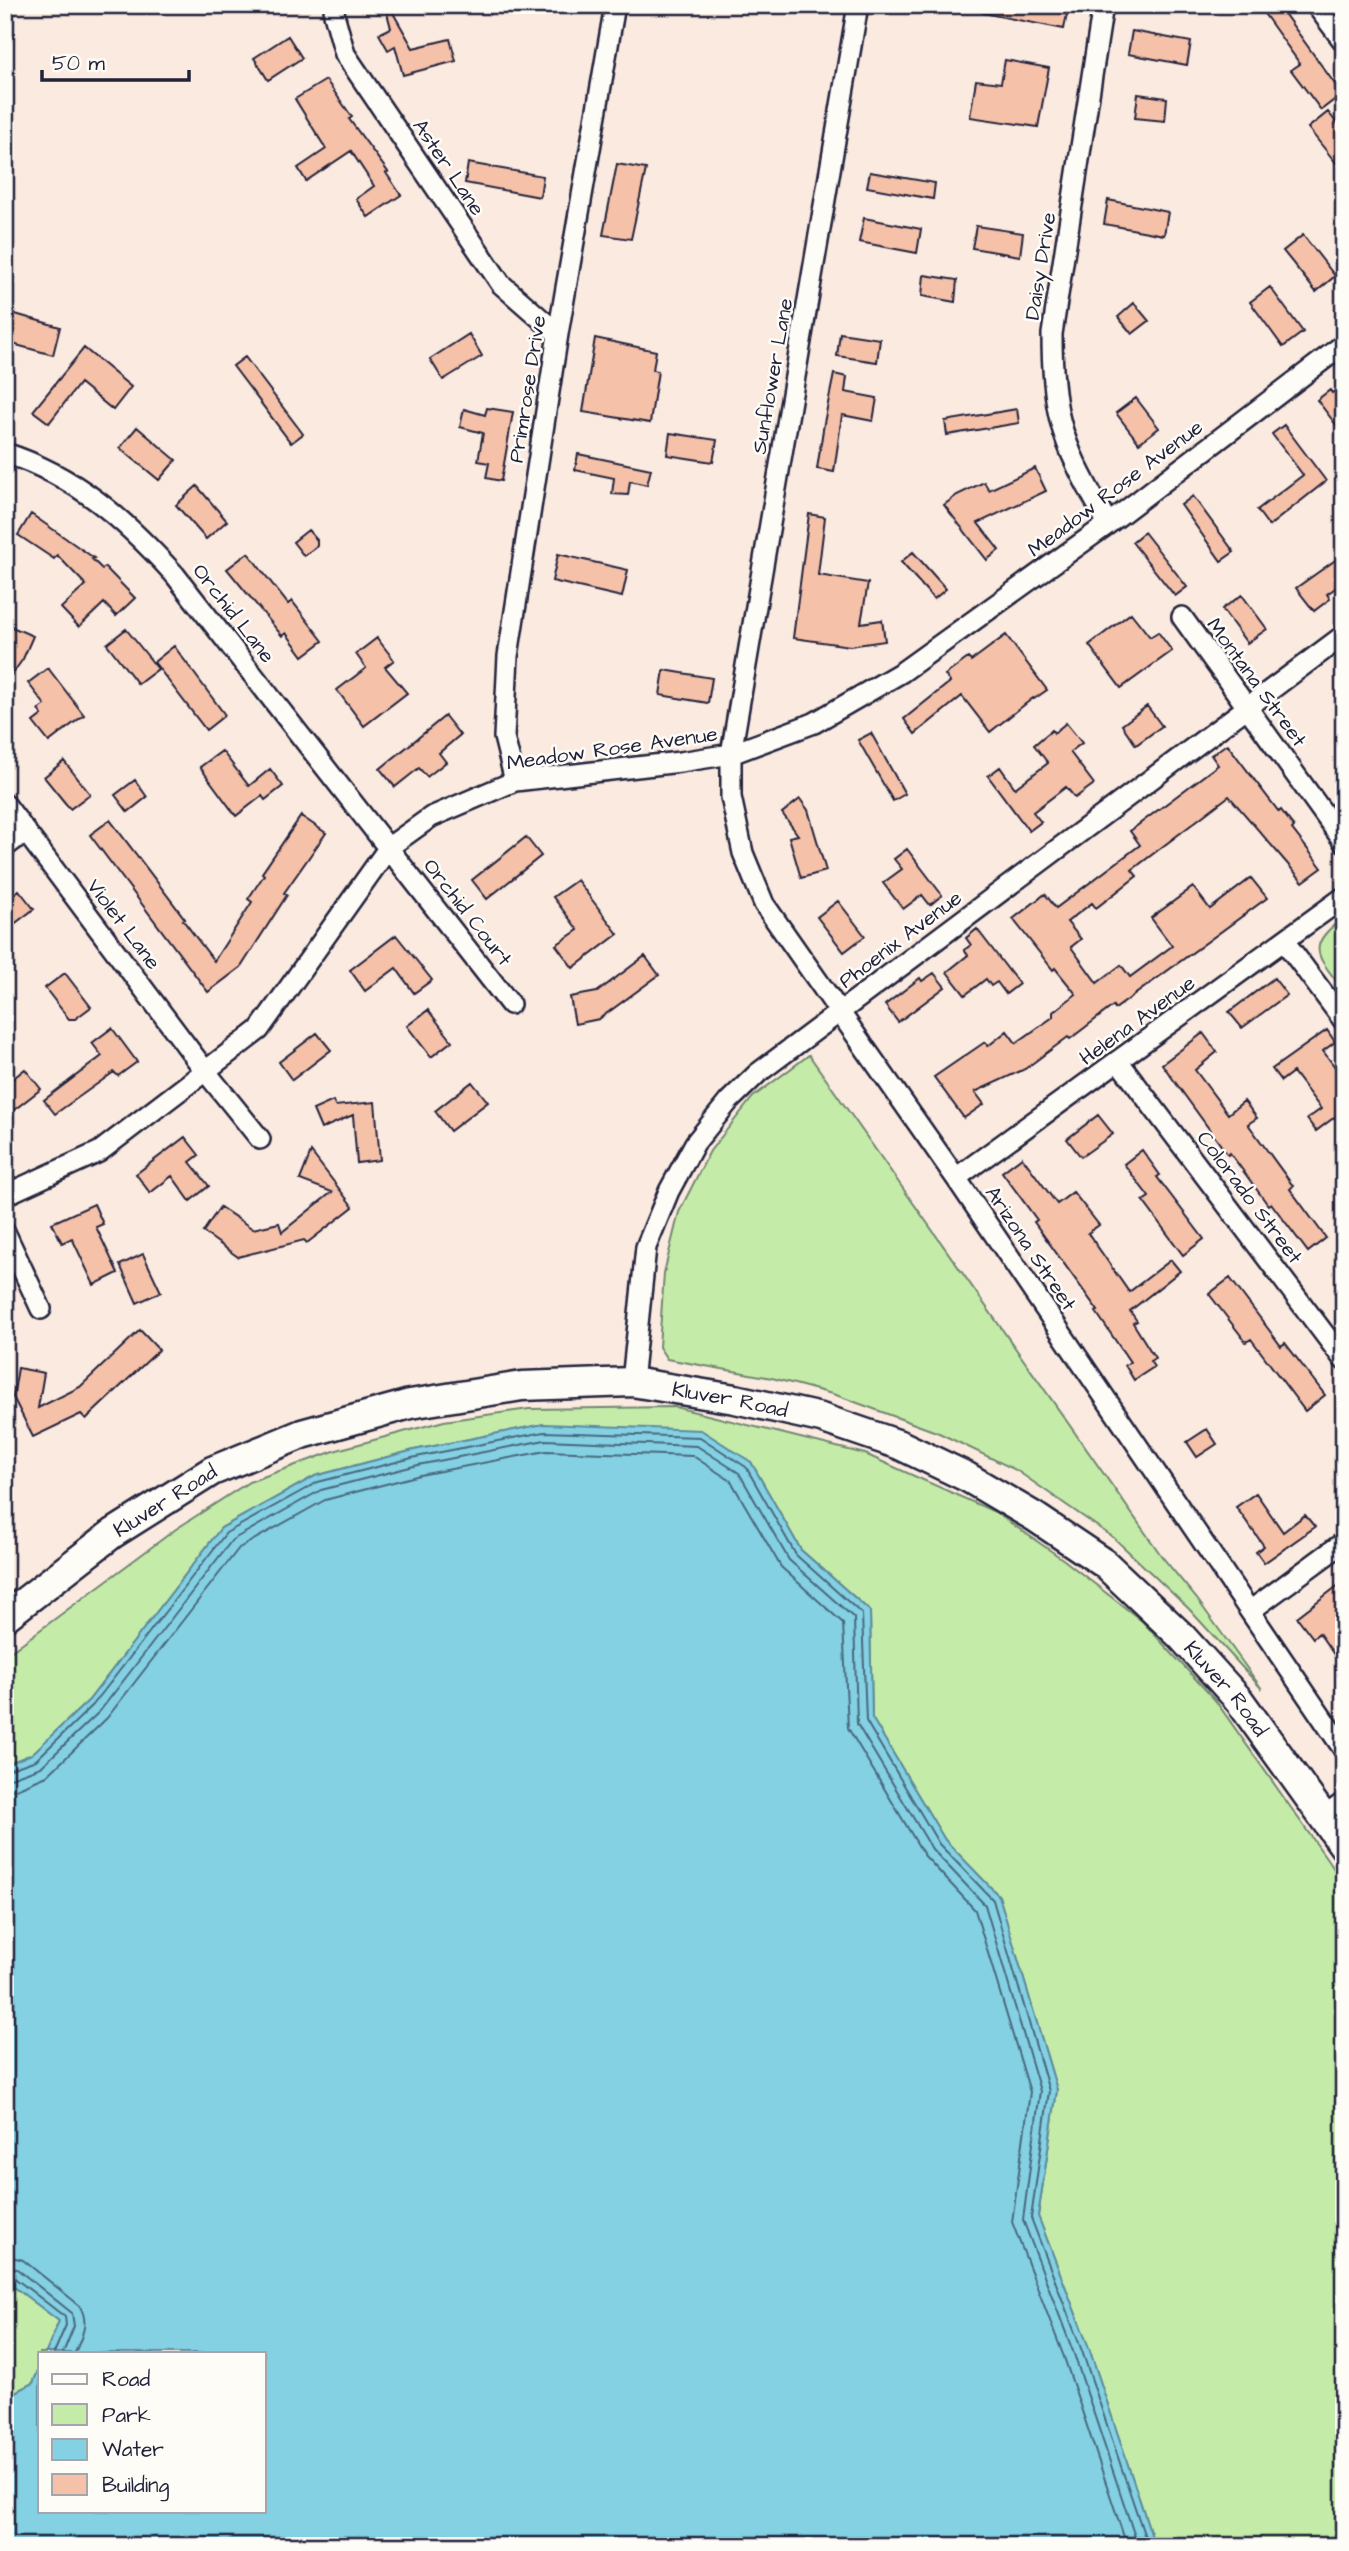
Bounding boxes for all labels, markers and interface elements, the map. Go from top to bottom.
scale bar [42,38,189,82]
text: 50 m [52,49,106,78]
street label: Aster Lane [406,113,492,221]
street label: Daisy Drive [1018,210,1065,322]
street label: Sunflower Lane [745,296,800,456]
street label: Primrose Drive [502,313,553,465]
street label: Meadow Rose Avenue [1022,413,1209,564]
street label: Orchid Lane [186,558,282,669]
street label: Montana Street [1200,612,1314,753]
street label: Meadow Rose Avenue [505,719,719,778]
street label: Orchid Court [416,853,519,973]
street label: Violet Lane [80,873,167,976]
street label: Phoenix Avenue [833,884,968,995]
street label: Helena Avenue [1074,969,1201,1072]
street label: Colorado Street [1190,1125,1310,1270]
street label: Arizona Street [978,1180,1083,1317]
street label: Kluver Road [670,1375,791,1425]
street label: Kluver Road [108,1457,223,1545]
street label: Kluver Road [1177,1635,1275,1743]
legend [38,2352,266,2512]
text: Road [102,2365,150,2394]
text: Park [102,2401,151,2430]
text: Water [102,2435,164,2464]
text: Building [102,2471,170,2502]

